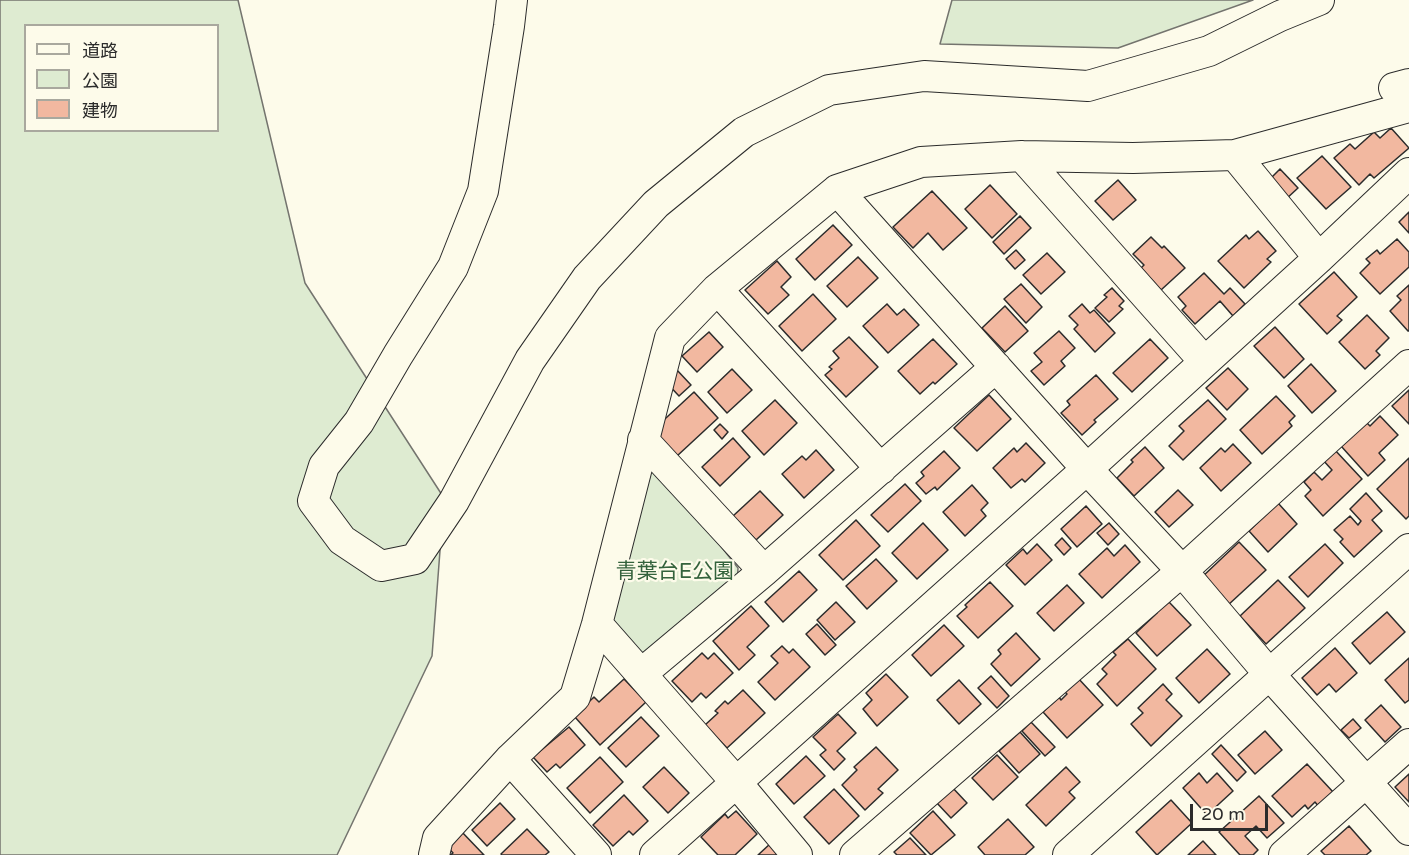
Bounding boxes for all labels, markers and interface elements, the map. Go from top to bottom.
legend [24,24,219,132]
text: 道路 [82,40,118,62]
text: 公園 [82,70,118,92]
text: 建物 [82,100,118,122]
park label: 青葉台E公園 [616,559,734,585]
scale bar [1193,792,1271,830]
text: 20 m [1201,803,1245,825]

